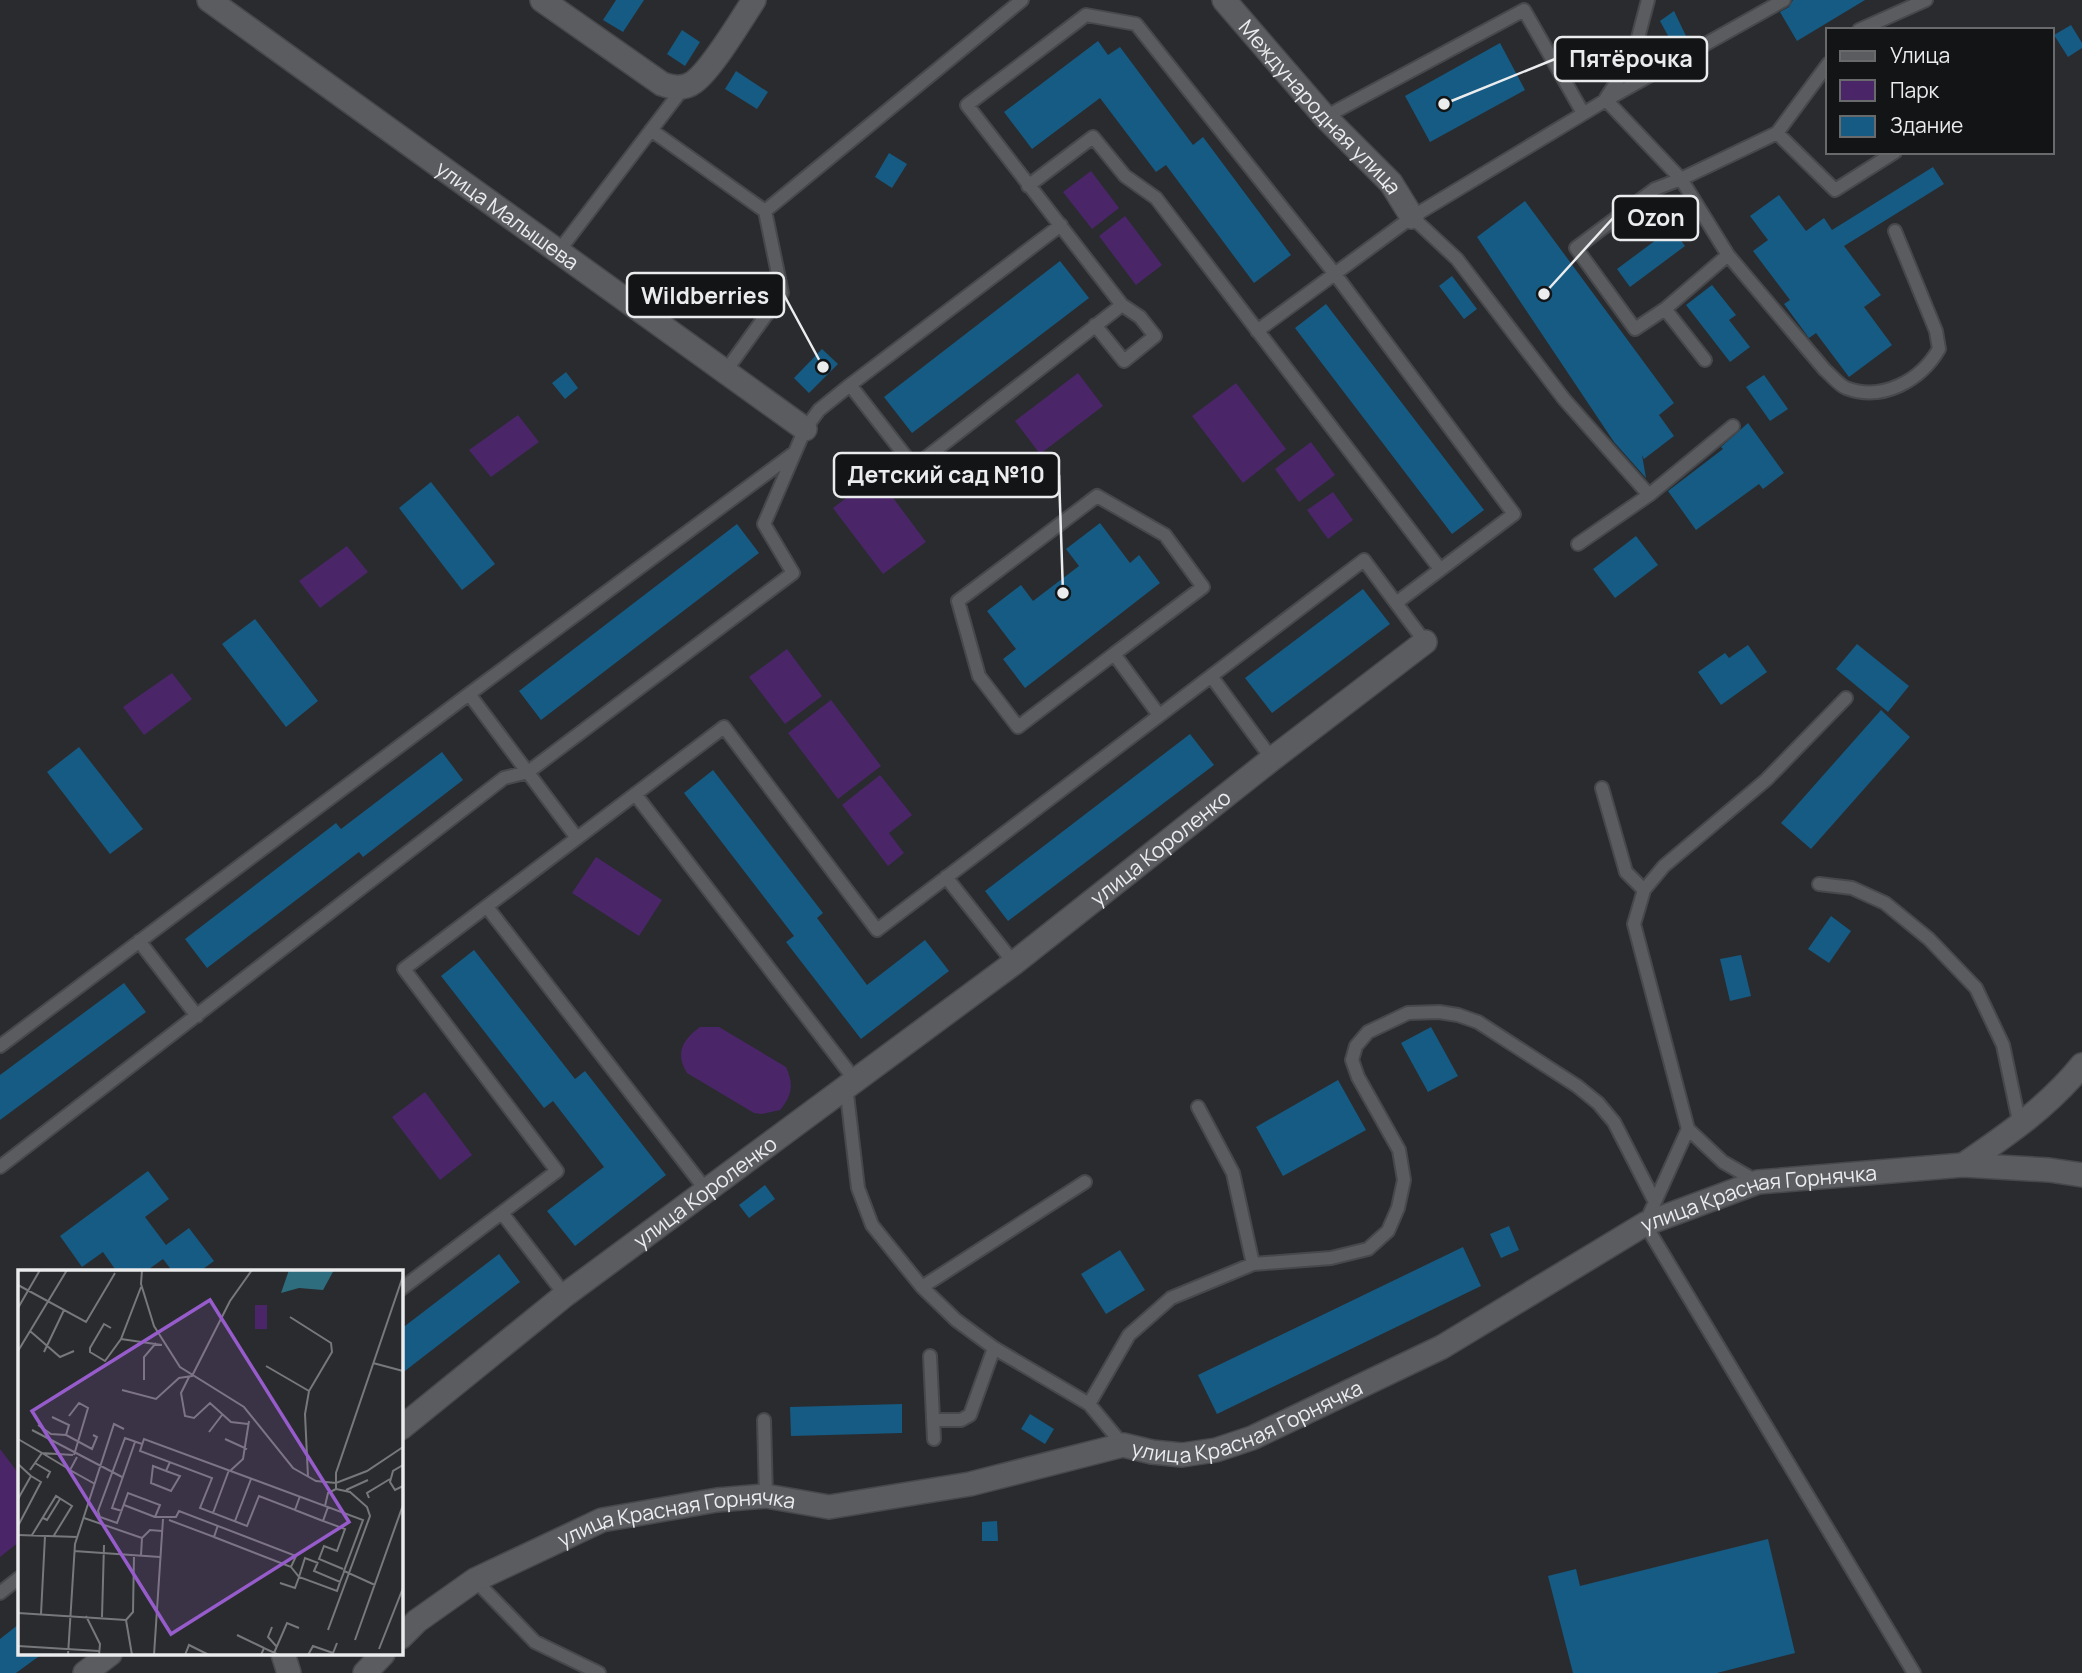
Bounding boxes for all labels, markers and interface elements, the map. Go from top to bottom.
street label: Международная улица [1233,13,1408,199]
legend [1826,28,2054,154]
callout: Пятёрочка [1555,37,1707,81]
text: Улица [1890,41,1950,69]
text: Пятёрочка [1569,42,1693,74]
text: Парк [1890,76,1940,104]
text: Здание [1890,111,1963,139]
street label: улица Малышева [430,154,585,276]
callout: Ozon [1613,196,1698,240]
text: Ozon [1627,201,1685,233]
callout: Wildberries [627,273,784,317]
text: Wildberries [641,279,769,311]
callout: Детский сад №10 [834,453,1059,497]
text: Детский сад №10 [847,458,1045,490]
street label: улица Короленко [1084,783,1236,912]
street label: улица Короленко [627,1129,782,1254]
street label: улица Красная Горнячка [1637,1158,1878,1238]
inset map [18,1270,402,1656]
street label: улица Красная Горнячка [1129,1373,1367,1469]
street label: улица Красная Горнячка [553,1482,798,1553]

